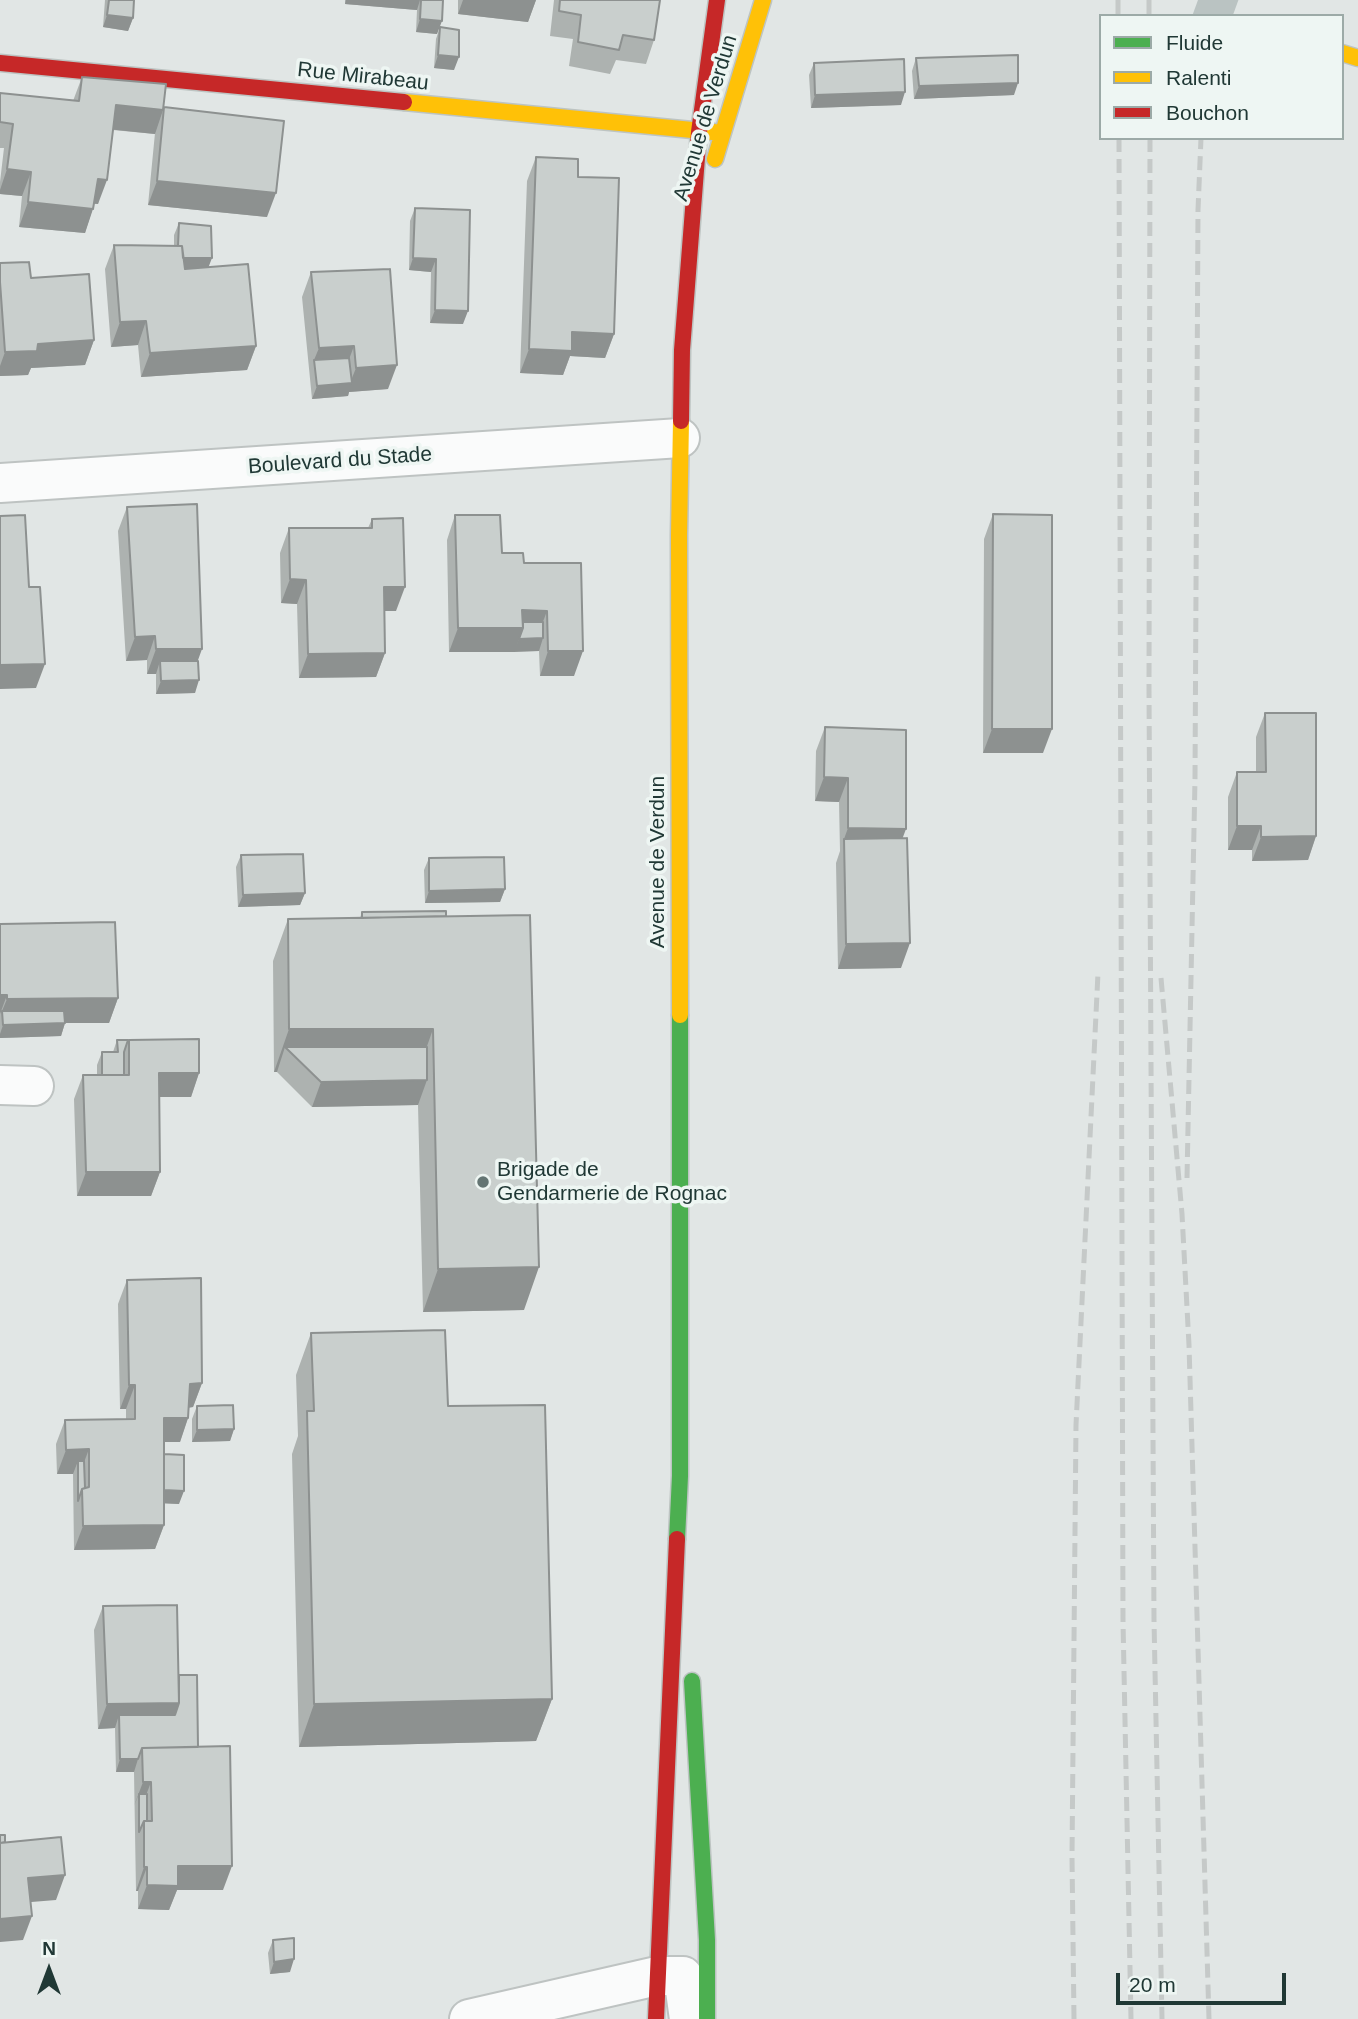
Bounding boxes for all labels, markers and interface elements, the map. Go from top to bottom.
legend [1099,14,1344,140]
text: Fluide [1166,31,1223,54]
street label: Avenue de Verdun [669,32,743,204]
street label: Rue Mirabeau [296,58,430,96]
text: Ralenti [1166,66,1231,89]
text: Bouchon [1166,101,1249,124]
street label: Boulevard du Stade [247,442,433,480]
street label: Avenue de Verdun [645,776,671,948]
place label: Brigade de Gendarmerie de Rognac [497,1157,727,1207]
marker: Brigade de Gendarmerie de Rognac [475,1174,491,1190]
north arrow [14,1935,84,2005]
text: N [42,1938,56,1959]
scale bar [1120,1960,1290,2004]
text: 20 m [1129,1973,1176,1996]

